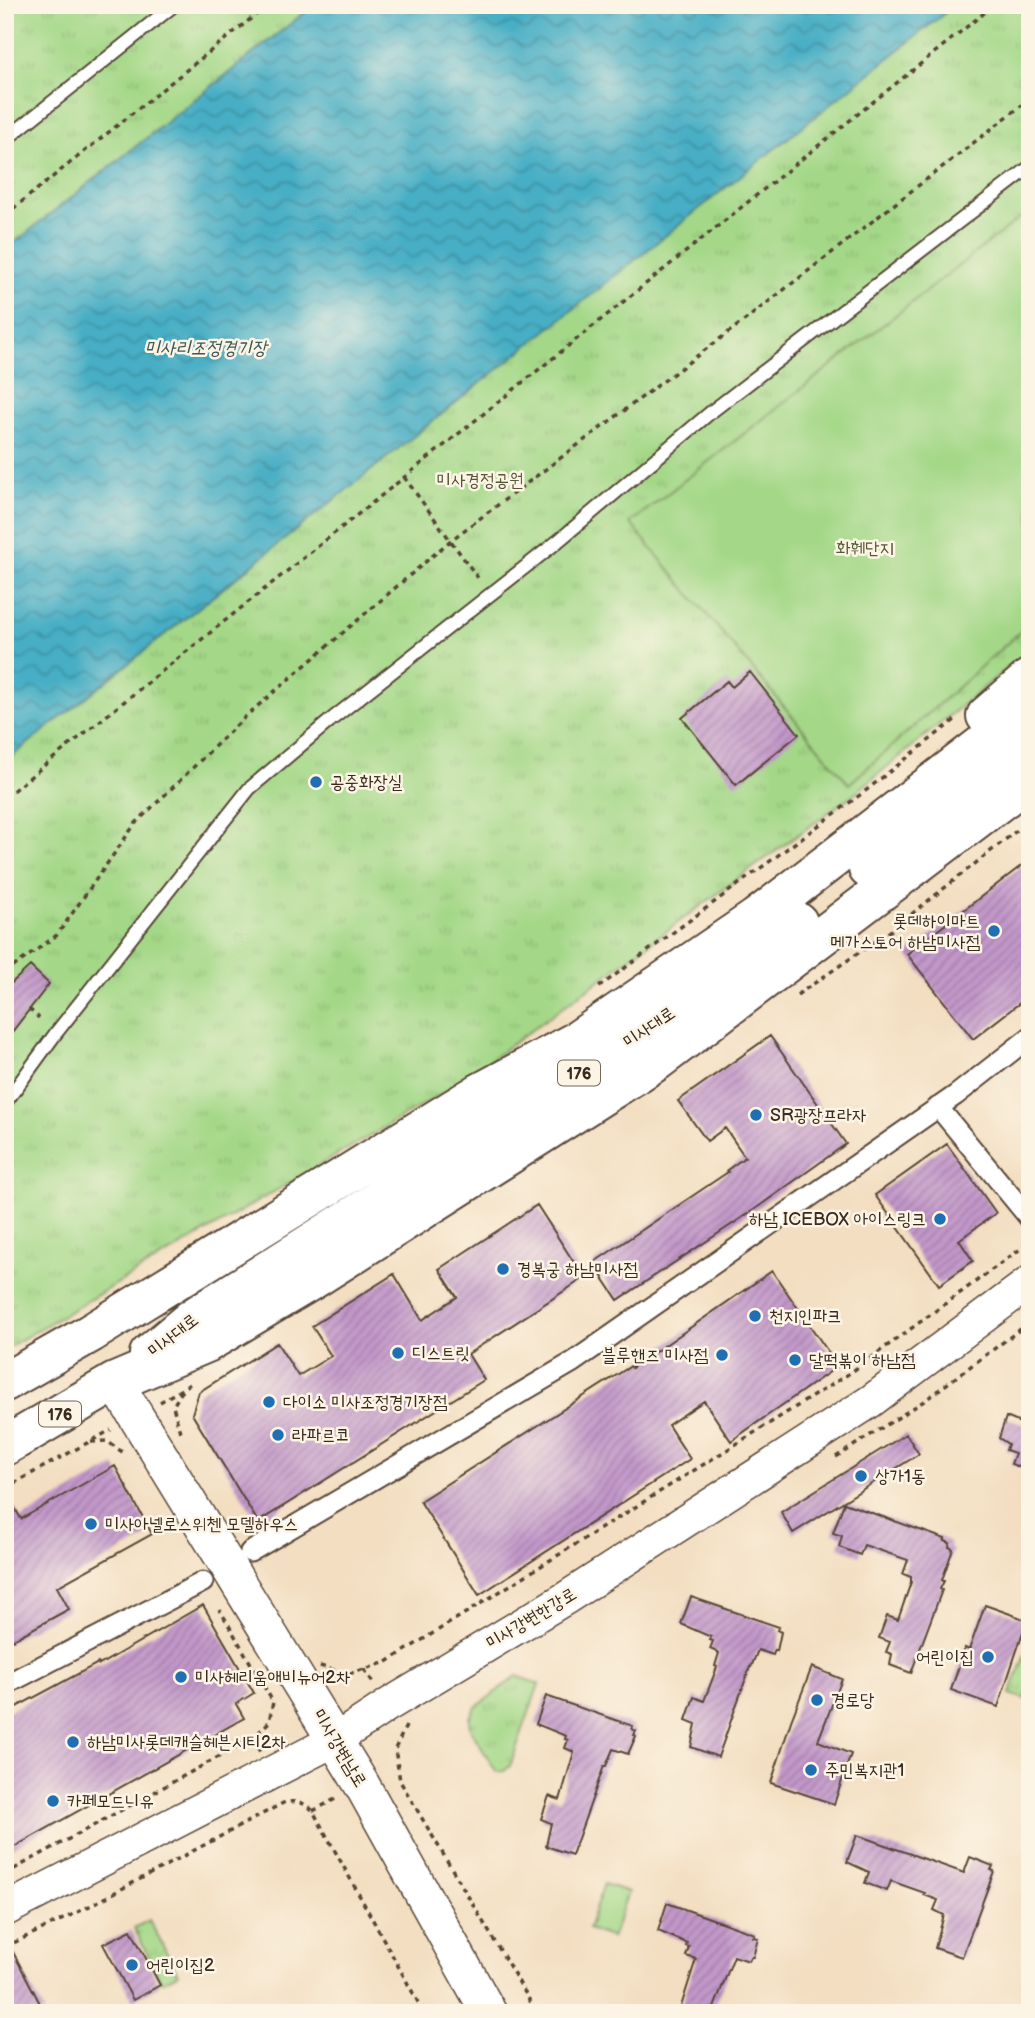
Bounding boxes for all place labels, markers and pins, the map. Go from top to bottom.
place label: 공중화장실 [330,772,403,793]
marker: 공중화장실 [308,774,324,790]
place label: 롯데하이마트 메가스토어 하남미사점 [830,911,981,953]
marker: 롯데하이마트 메가스토어 하남미사점 [986,923,1002,939]
place label: SR광장프라자 [770,1105,867,1126]
marker: SR광장프라자 [748,1107,764,1123]
place label: 하남 ICEBOX 아이스링크 [749,1209,926,1230]
marker: 하남 ICEBOX 아이스링크 [932,1211,948,1227]
place label: 경복궁 하남미사점 [517,1259,638,1280]
marker: 경복궁 하남미사점 [495,1261,511,1277]
place label: 천지인파크 [769,1306,841,1327]
marker: 천지인파크 [747,1308,763,1324]
place label: 디스트릿 [412,1343,470,1364]
marker: 디스트릿 [390,1345,406,1361]
place label: 블루핸즈 미사점 [602,1345,709,1366]
marker: 블루핸즈 미사점 [714,1347,730,1363]
place label: 달떡볶이 하남점 [809,1350,916,1371]
marker: 달떡볶이 하남점 [787,1352,803,1368]
place label: 다이소 미사조정경기장점 [283,1392,448,1413]
marker: 다이소 미사조정경기장점 [261,1394,277,1410]
place label: 라파르코 [292,1425,350,1446]
marker: 라파르코 [270,1427,286,1443]
place label: 상가1동 [875,1466,925,1487]
marker: 상가1동 [853,1468,869,1484]
place label: 미사아넬로스위첸 모델하우스 [105,1514,298,1535]
marker: 미사아넬로스위첸 모델하우스 [83,1516,99,1532]
place label: 어린이집 [916,1647,974,1668]
marker: 어린이집 [980,1649,996,1665]
place label: 미사헤리움애비뉴어2차 [195,1667,350,1688]
marker: 미사헤리움애비뉴어2차 [173,1669,189,1685]
place label: 경로당 [831,1690,875,1711]
marker: 경로당 [809,1692,825,1708]
place label: 하남미사롯데캐슬헤븐시티2차 [87,1732,286,1753]
marker: 하남미사롯데캐슬헤븐시티2차 [65,1734,81,1750]
place label: 주민복지관1 [825,1760,904,1781]
marker: 주민복지관1 [803,1762,819,1778]
place label: 카페모드니유 [67,1791,154,1812]
marker: 카페모드니유 [45,1793,61,1809]
place label: 어린이집2 [146,1955,215,1976]
marker: 어린이집2 [124,1957,140,1973]

